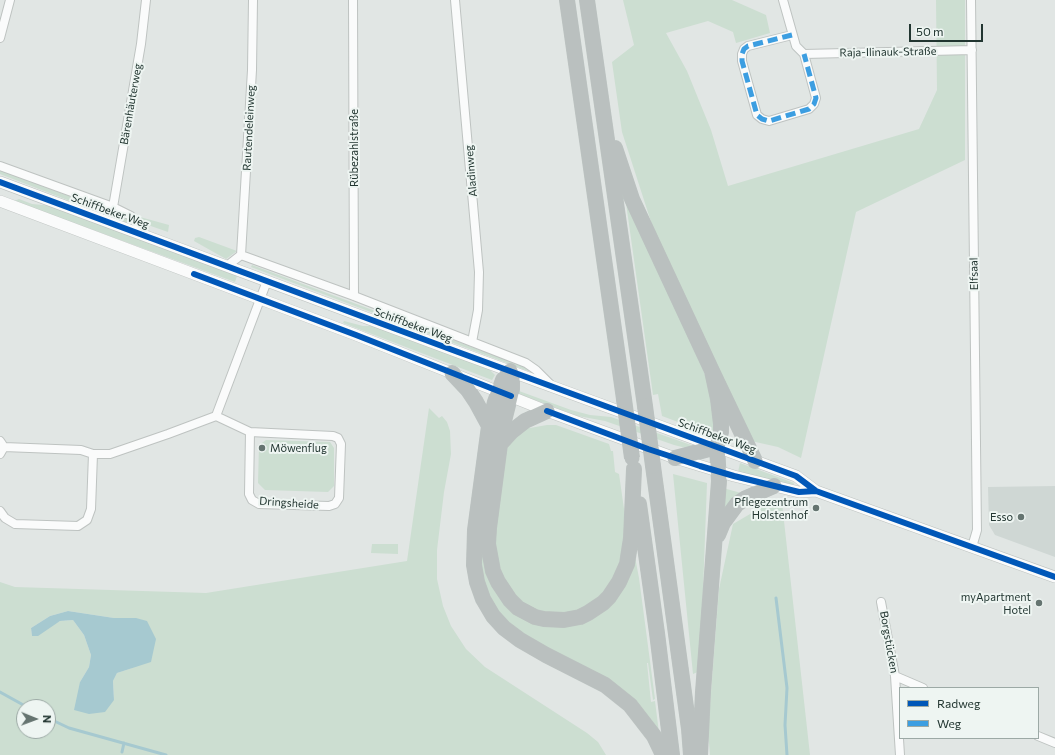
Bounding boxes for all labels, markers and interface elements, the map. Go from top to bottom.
scale bar [911,16,985,42]
text: 50 m [916,24,944,38]
street label: Raja-Ilinauk-Straße [839,45,937,59]
street label: Bärenhäuterweg [117,62,145,146]
street label: Rautendeleinweg [240,85,258,171]
street label: Rübezahlstraße [347,109,361,187]
street label: Aladinweg [462,145,480,197]
street label: Schiffbeker Weg [69,191,151,231]
street label: Elfsaal [967,257,981,291]
street label: Schiffbeker Weg [372,305,454,345]
street label: Schiffbeker Weg [676,416,758,456]
place label: Möwenflug [270,441,327,455]
marker: Möwenflug [257,443,267,453]
street label: Dringsheide [259,494,319,512]
place label: Pflegezentrum Holstenhof [734,495,808,521]
marker: Pflegezentrum Holstenhof [811,503,821,513]
place label: Esso [990,510,1013,524]
marker: Esso [1016,512,1026,522]
place label: myApartment Hotel [961,590,1031,616]
marker: myApartment Hotel [1034,598,1044,608]
street label: Borgstücken [877,610,901,674]
legend [899,687,1039,739]
text: Radweg [937,696,980,710]
north arrow [16,699,56,739]
text: N [41,715,54,723]
text: Weg [937,716,961,730]

